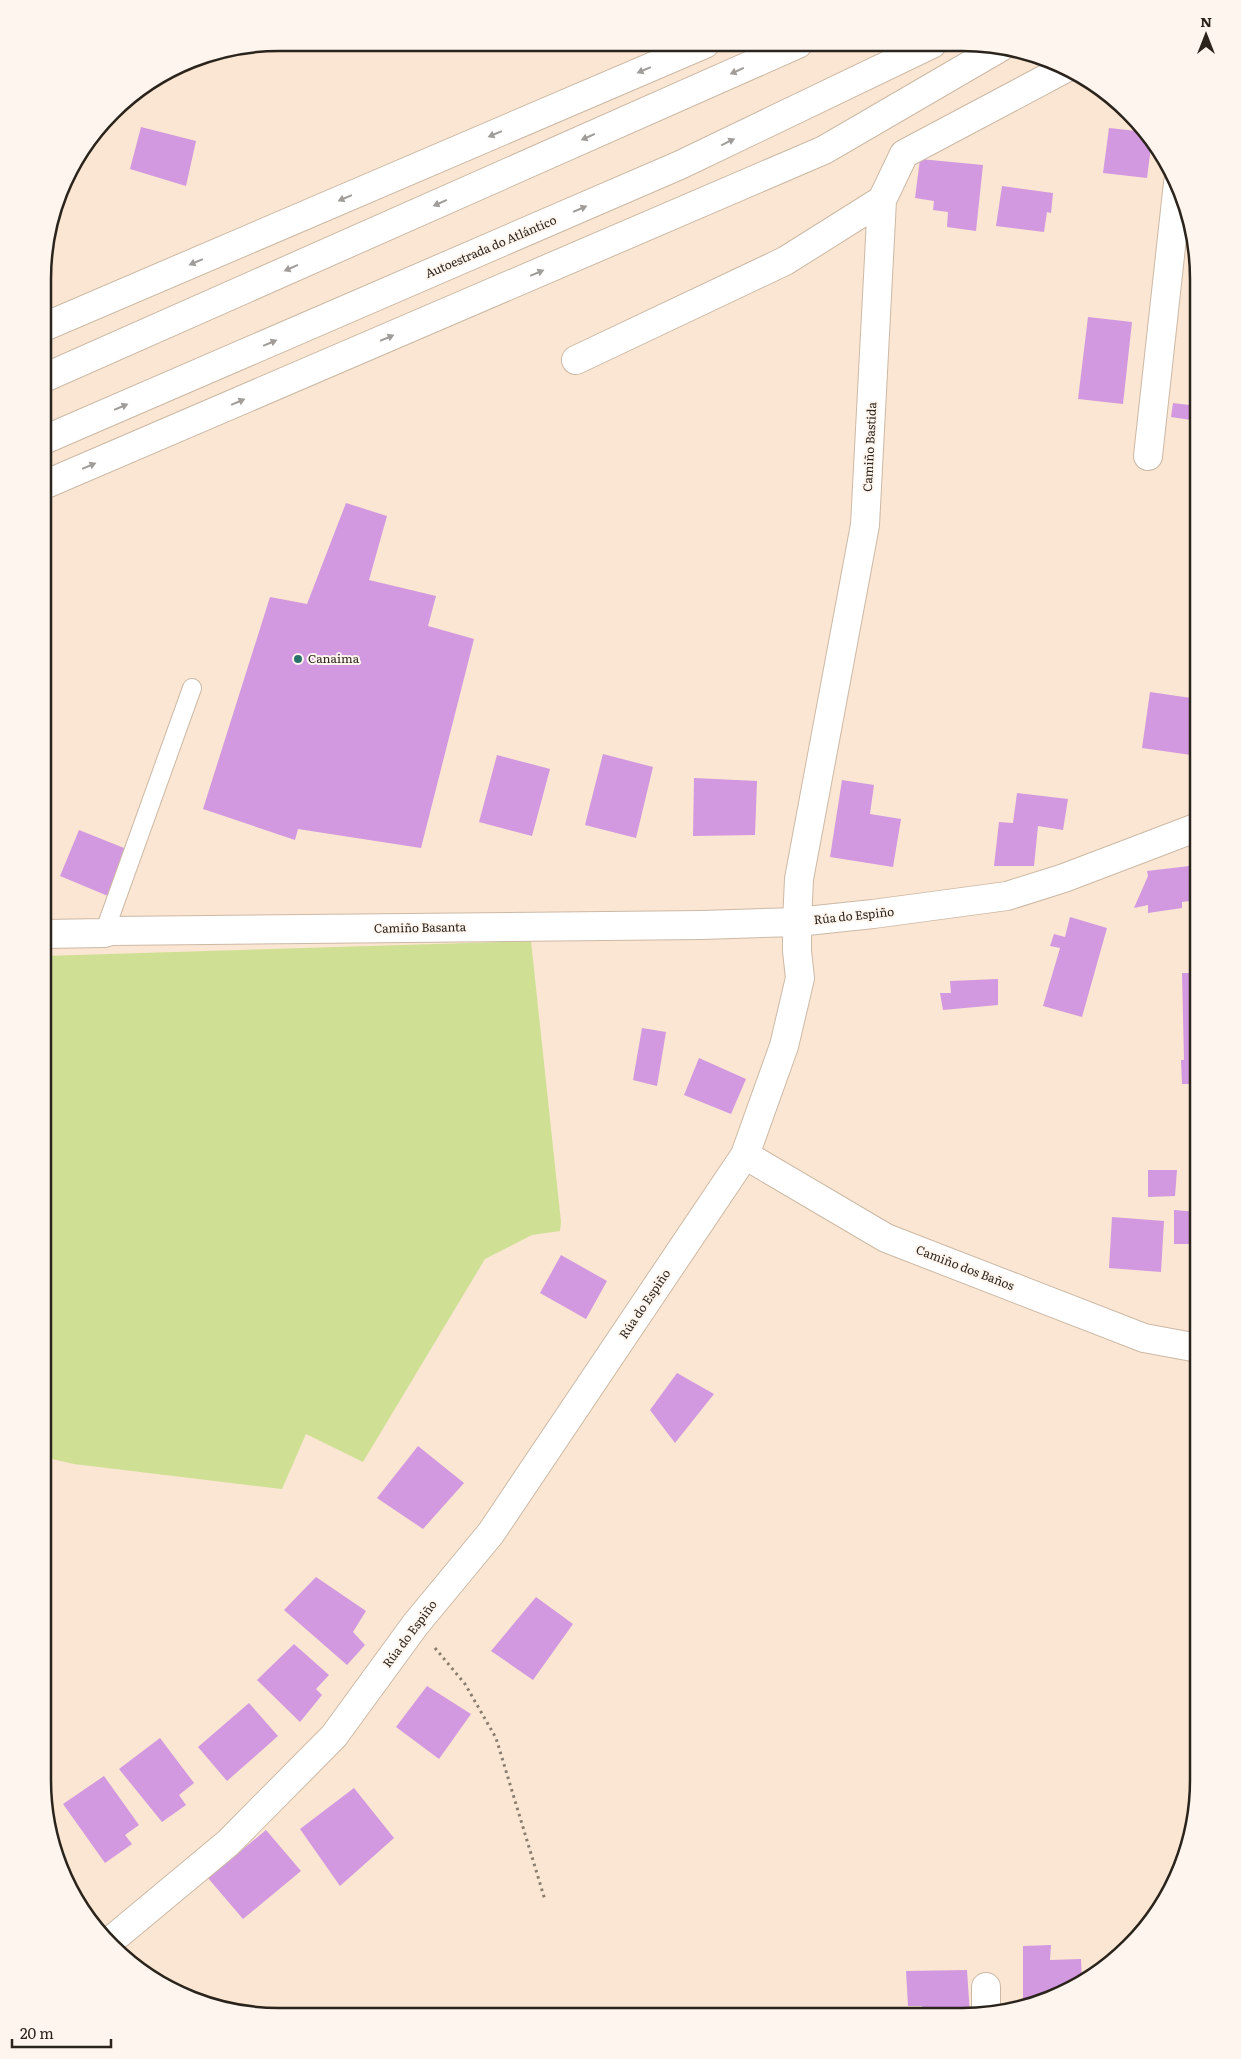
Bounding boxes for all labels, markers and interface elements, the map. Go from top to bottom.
north arrow [1181,10,1231,60]
text: N [1200,11,1212,31]
one-way arrow [637,66,651,74]
one-way arrow [730,67,744,75]
one-way arrow [488,130,502,138]
one-way arrow [581,133,595,141]
one-way arrow [721,138,735,146]
one-way arrow [338,194,352,202]
one-way arrow [433,199,447,207]
one-way arrow [573,204,587,212]
street label: Autoestrada do Atlántico [422,210,559,282]
one-way arrow [189,258,203,266]
one-way arrow [284,265,298,273]
one-way arrow [530,269,544,277]
one-way arrow [380,333,394,341]
one-way arrow [263,338,277,346]
one-way arrow [231,397,245,405]
street label: Camiño Bastida [858,401,880,492]
one-way arrow [114,403,128,411]
one-way arrow [82,462,96,470]
place label: Canaima [308,649,360,667]
marker: Canaima [292,653,304,665]
street label: Rúa do Espiño [813,902,895,928]
street label: Camiño Basanta [374,917,467,937]
street label: Camiño dos Baños [914,1240,1018,1294]
street label: Rúa do Espiño [614,1265,674,1342]
street label: Rúa do Espiño [378,1596,441,1671]
scale bar [12,2016,111,2048]
text: 20 m [20,2021,54,2044]

